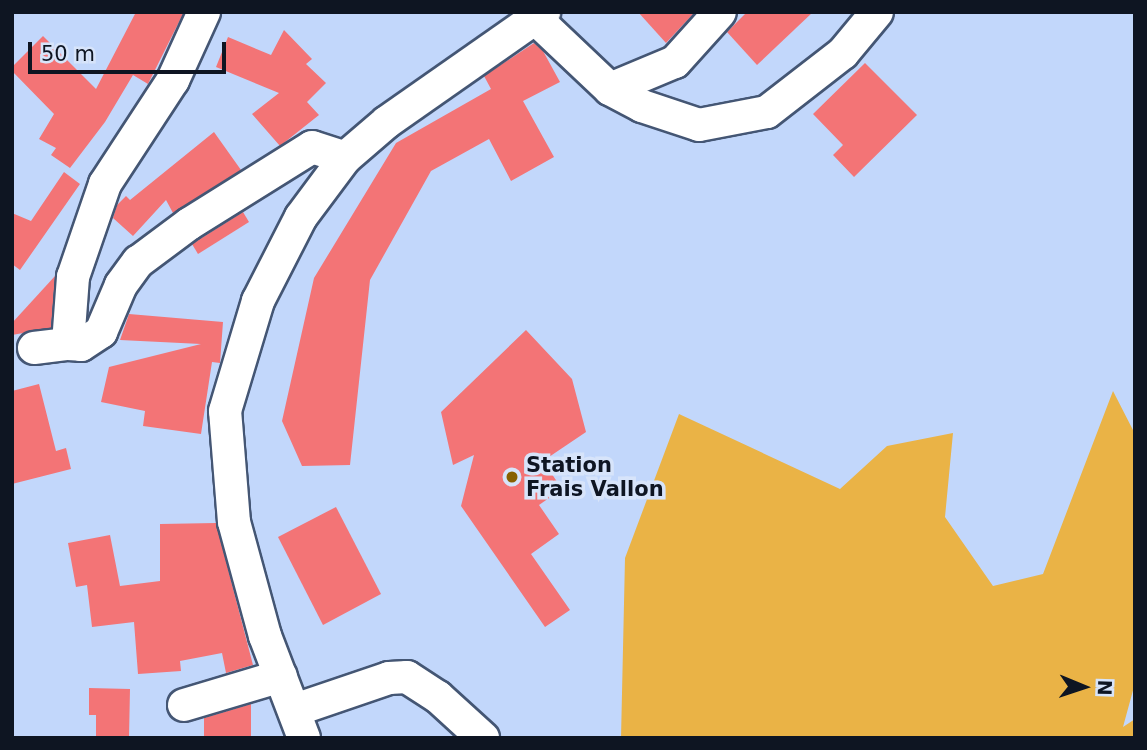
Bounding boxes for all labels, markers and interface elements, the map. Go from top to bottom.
scale bar [32,28,229,72]
text: 50 m [41,42,95,66]
place label: Station Frais Vallon [526,452,664,502]
marker: Station Frais Vallon [504,469,520,485]
north arrow [1049,652,1119,722]
text: N [1094,679,1116,696]

